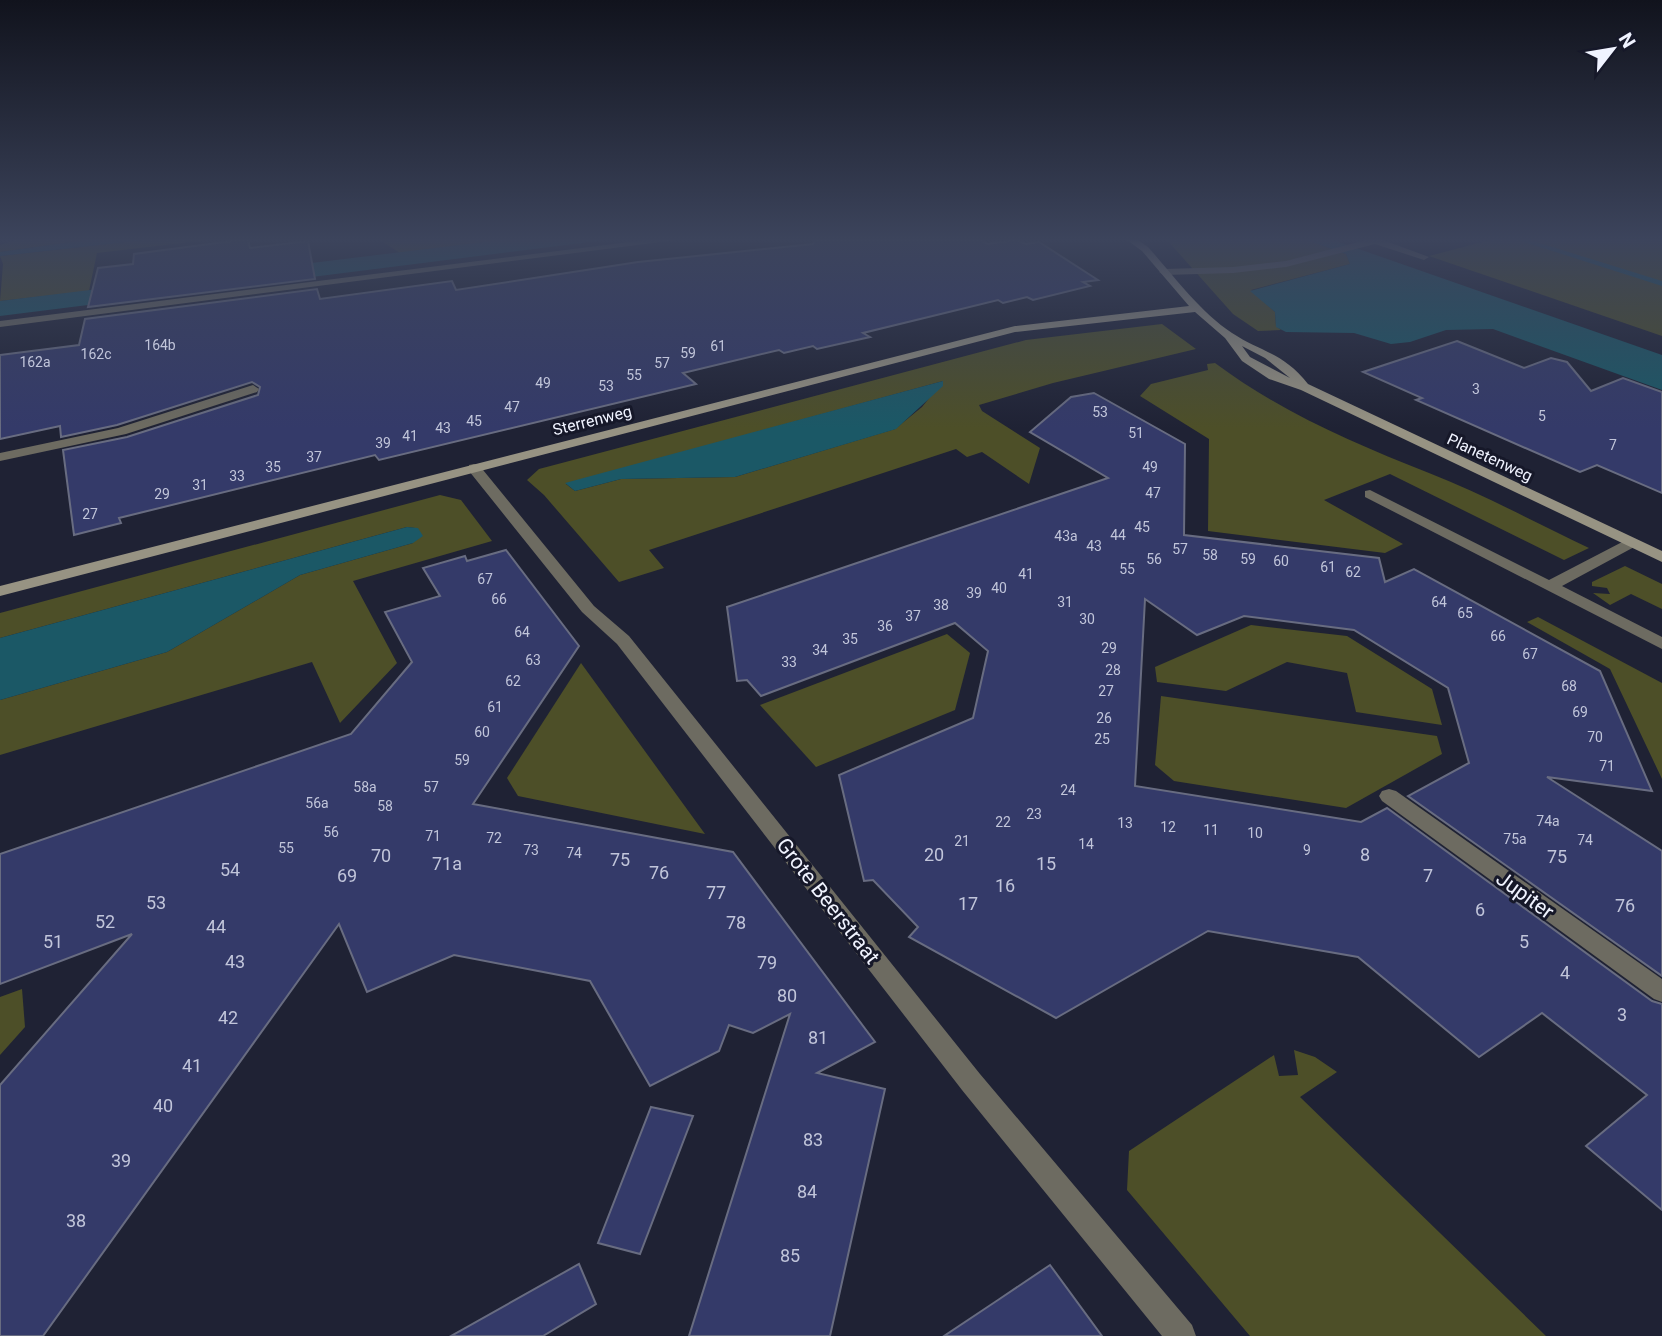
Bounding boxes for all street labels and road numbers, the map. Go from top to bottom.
street label: Sterrenweg [551,402,634,439]
street label: Planetenweg [1444,429,1536,486]
street label: Grote Beerstraat [771,833,885,969]
street label: Jupiter [1492,866,1558,924]

